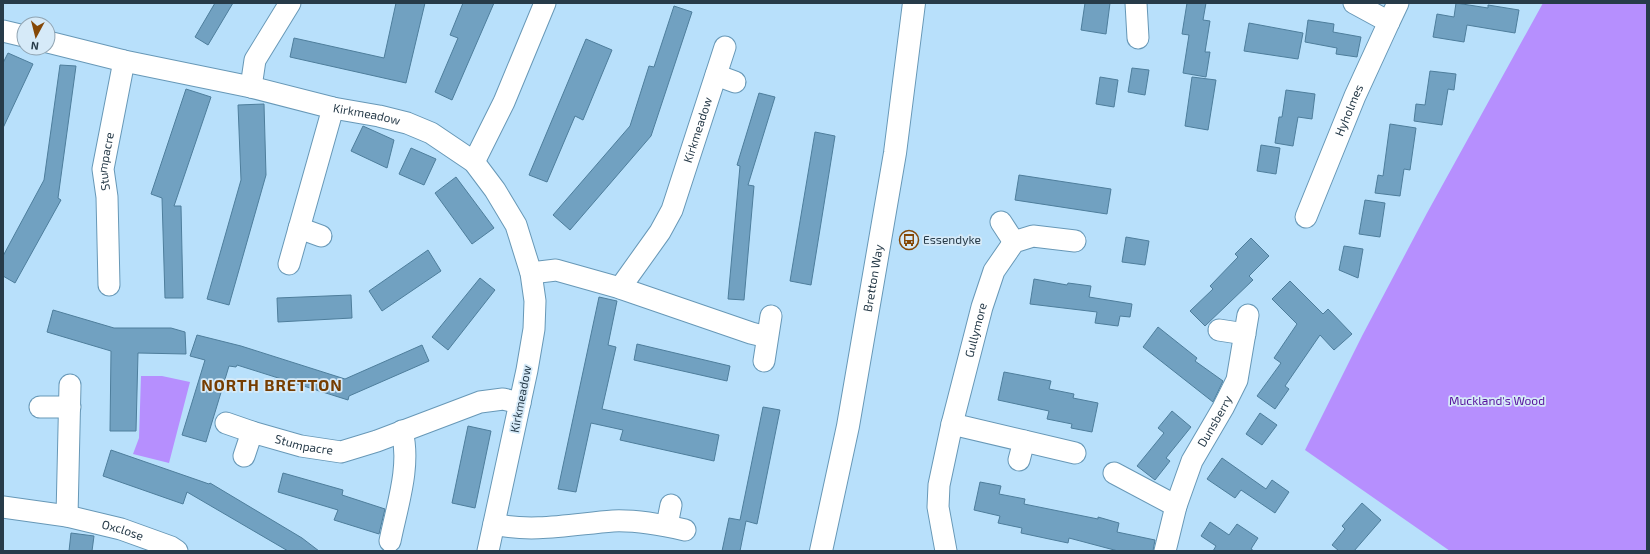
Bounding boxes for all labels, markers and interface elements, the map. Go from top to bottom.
north arrow [16,16,56,56]
text: N [30,39,39,53]
street label: Hyholmes [1331,82,1365,138]
street label: Kirkmeadow [680,95,714,164]
street label: Kirkmeadow [332,100,402,127]
street label: Stumpacre [94,131,116,192]
bus stop icon: Essendyke [898,229,920,251]
place label: Essendyke [923,232,981,246]
street label: Bretton Way [860,242,885,313]
street label: Gullymore [961,301,989,359]
street label: Kirkmeadow [507,364,533,434]
district label: NORTH BRETTON [201,375,343,394]
street label: Dunsberry [1194,392,1235,449]
park label: Muckland's Wood [1449,393,1545,407]
street label: Stumpacre [274,431,334,457]
street label: Oxclose [100,517,146,543]

